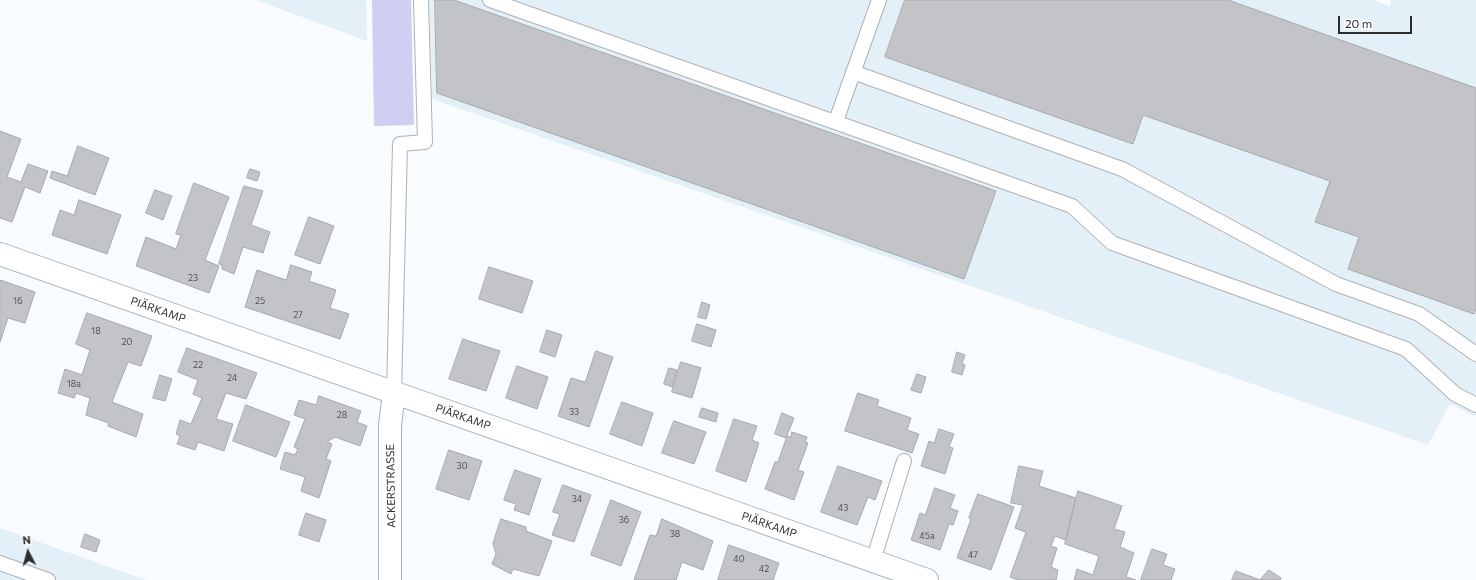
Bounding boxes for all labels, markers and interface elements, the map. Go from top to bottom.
scale bar [1340,8,1414,34]
text: 20 m [1345,16,1372,30]
house number: 23 [188,273,198,283]
street label: PIÄRKAMP [129,294,187,326]
house number: 16 [13,296,23,306]
house number: 25 [255,296,265,306]
house number: 27 [293,310,303,320]
house number: 18 [91,326,101,336]
house number: 20 [122,337,132,347]
house number: 22 [193,360,203,370]
house number: 24 [227,373,237,383]
house number: 18a [67,379,81,389]
street label: PIÄRKAMP [434,401,492,433]
house number: 33 [569,407,579,417]
house number: 28 [337,410,347,420]
street label: ACKERSTRASSE [384,444,398,528]
house number: 30 [456,461,468,471]
house number: 34 [572,494,582,504]
house number: 43 [838,503,848,513]
street label: PIÄRKAMP [740,509,798,541]
house number: 36 [619,515,629,525]
house number: 38 [670,529,680,539]
house number: 45a [919,531,935,541]
north arrow [8,532,48,572]
text: N [22,533,31,546]
house number: 47 [968,550,978,560]
house number: 40 [733,554,745,564]
house number: 42 [759,564,769,574]

